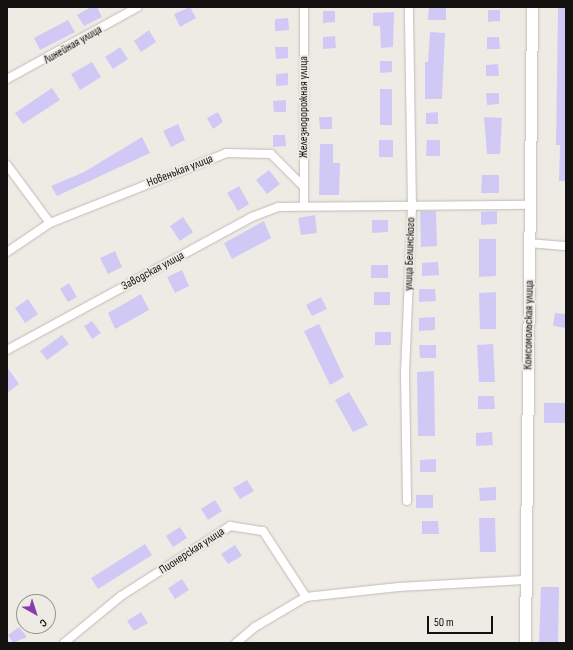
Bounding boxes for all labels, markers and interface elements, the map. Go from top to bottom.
street label: Линейная улица [41,23,105,67]
street label: Железнодорожная улица [297,56,311,158]
street label: Новенькая улица [145,152,215,190]
street label: улица Белинского [402,217,418,291]
street label: Заводская улица [119,249,187,293]
street label: Комсомольская улица [521,280,537,370]
street label: Пионерская улица [157,525,227,577]
north arrow [16,594,56,634]
scale bar [429,608,495,634]
text: 50 m [434,615,454,630]
text: С [37,616,50,630]

